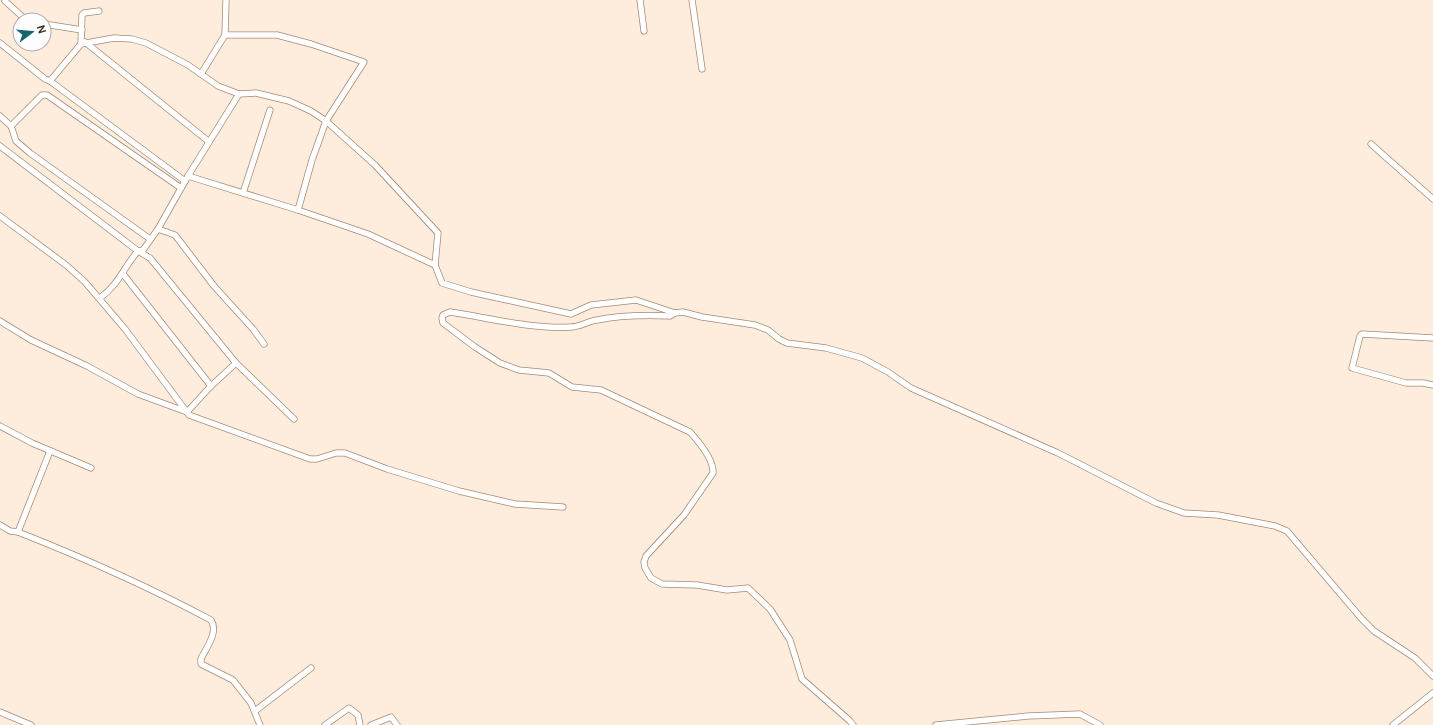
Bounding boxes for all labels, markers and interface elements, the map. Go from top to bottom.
north arrow [12,12,52,52]
text: N [34,23,49,35]

